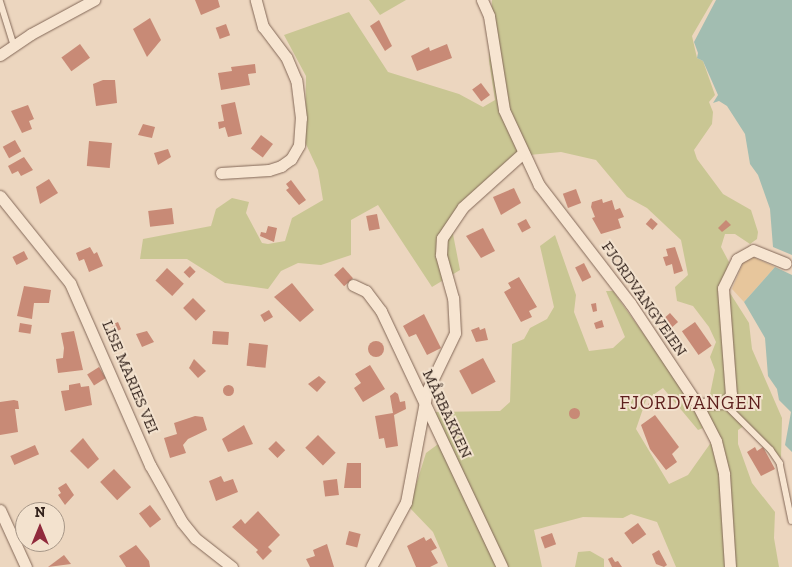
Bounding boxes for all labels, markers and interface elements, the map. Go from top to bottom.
street label: FJORDVANGVEIEN [597,238,691,360]
street label: LISE MARIES VEI [97,317,163,437]
street label: MÅRBAKKEN [418,367,476,461]
district label: FJORDVANGEN [618,392,764,414]
north arrow [15,502,65,552]
text: N [35,504,45,521]

